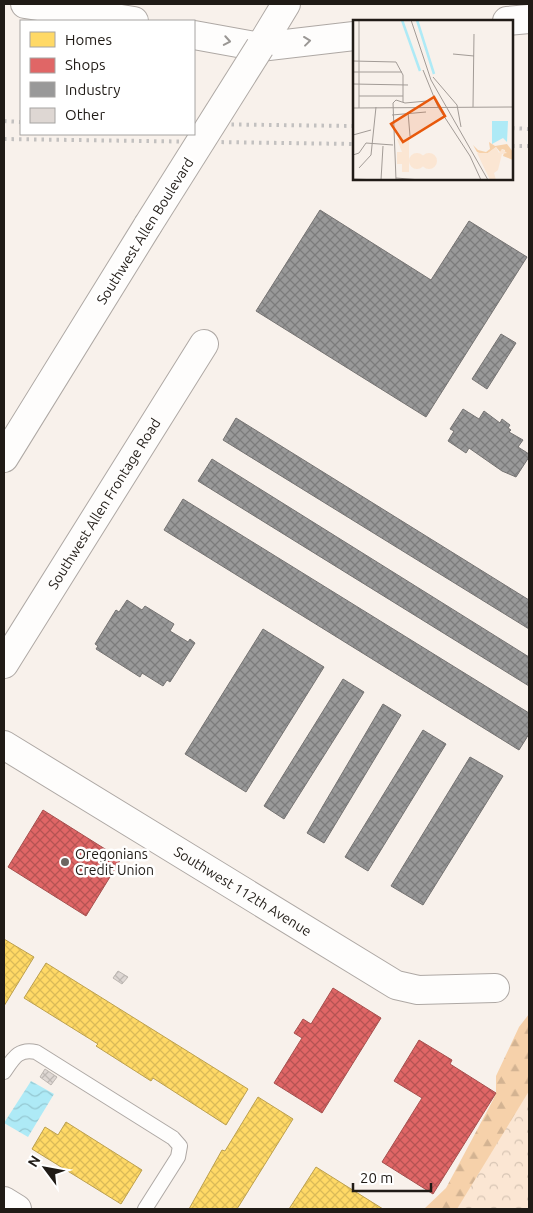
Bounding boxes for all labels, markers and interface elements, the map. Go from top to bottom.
legend [20,20,195,135]
inset map [353,20,513,180]
text: Homes [65,31,112,48]
one-way arrow [222,35,231,45]
one-way arrow [303,36,311,47]
text: Shops [65,56,106,73]
text: Industry [65,81,120,98]
text: Other [65,106,105,123]
street label: Southwest Allen Boulevard [93,155,197,307]
street label: Southwest Allen Frontage Road [45,415,164,592]
street label: Southwest 112th Avenue [171,843,314,939]
place label: Oregonians Credit Union [75,846,154,878]
marker: Oregonians Credit Union [59,856,71,868]
north arrow [20,1143,70,1193]
text: N [24,1152,44,1170]
scale bar [353,1160,430,1192]
text: 20 m [360,1169,393,1186]

